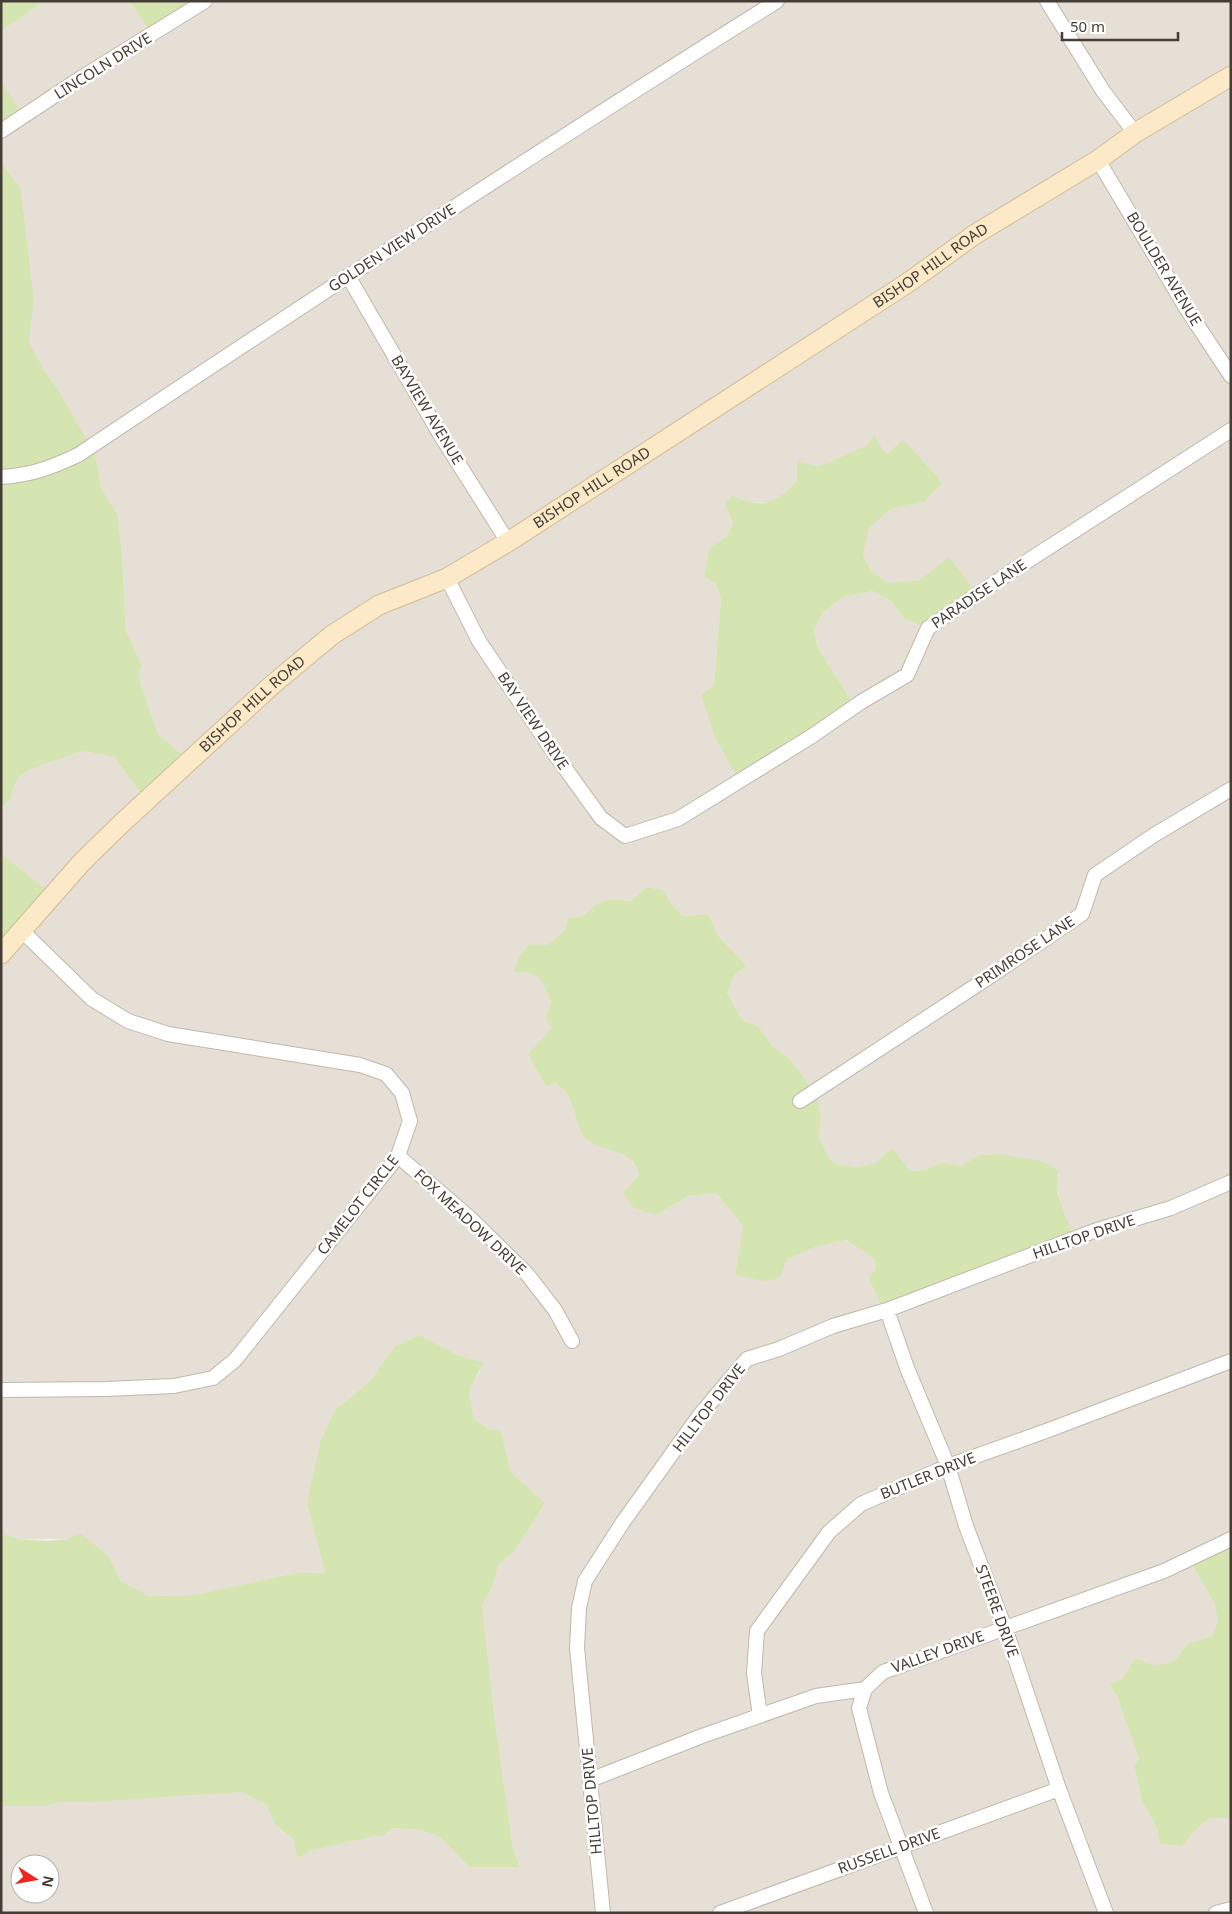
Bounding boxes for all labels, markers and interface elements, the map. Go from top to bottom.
scale bar [1062,10,1178,42]
text: 50 m [1070,16,1105,36]
street label: LINCOLN DRIVE [50,27,155,103]
street label: GOLDEN VIEW DRIVE [324,198,459,296]
street label: BOULDER AVENUE [1123,208,1207,329]
street label: BISHOP HILL ROAD [869,218,991,312]
street label: BAYVIEW AVENUE [387,351,468,468]
street label: BISHOP HILL ROAD [529,441,654,532]
street label: PARADISE LANE [927,554,1030,632]
street label: BISHOP HILL ROAD [194,650,309,756]
street label: BAY VIEW DRIVE [494,668,574,773]
street label: PRIMROSE LANE [971,910,1078,992]
street label: CAMELOT CIRCLE [312,1150,403,1258]
street label: FOX MEADOW DRIVE [410,1164,531,1279]
street label: HILLTOP DRIVE [1030,1209,1138,1263]
street label: HILLTOP DRIVE [667,1359,749,1456]
street label: BUTLER DRIVE [877,1447,978,1503]
street label: STEERE DRIVE [972,1561,1024,1660]
street label: VALLEY DRIVE [889,1625,987,1677]
street label: HILLTOP DRIVE [576,1747,606,1855]
street label: RUSSELL DRIVE [835,1822,943,1878]
north arrow [10,1854,60,1904]
text: N [38,1874,59,1889]

